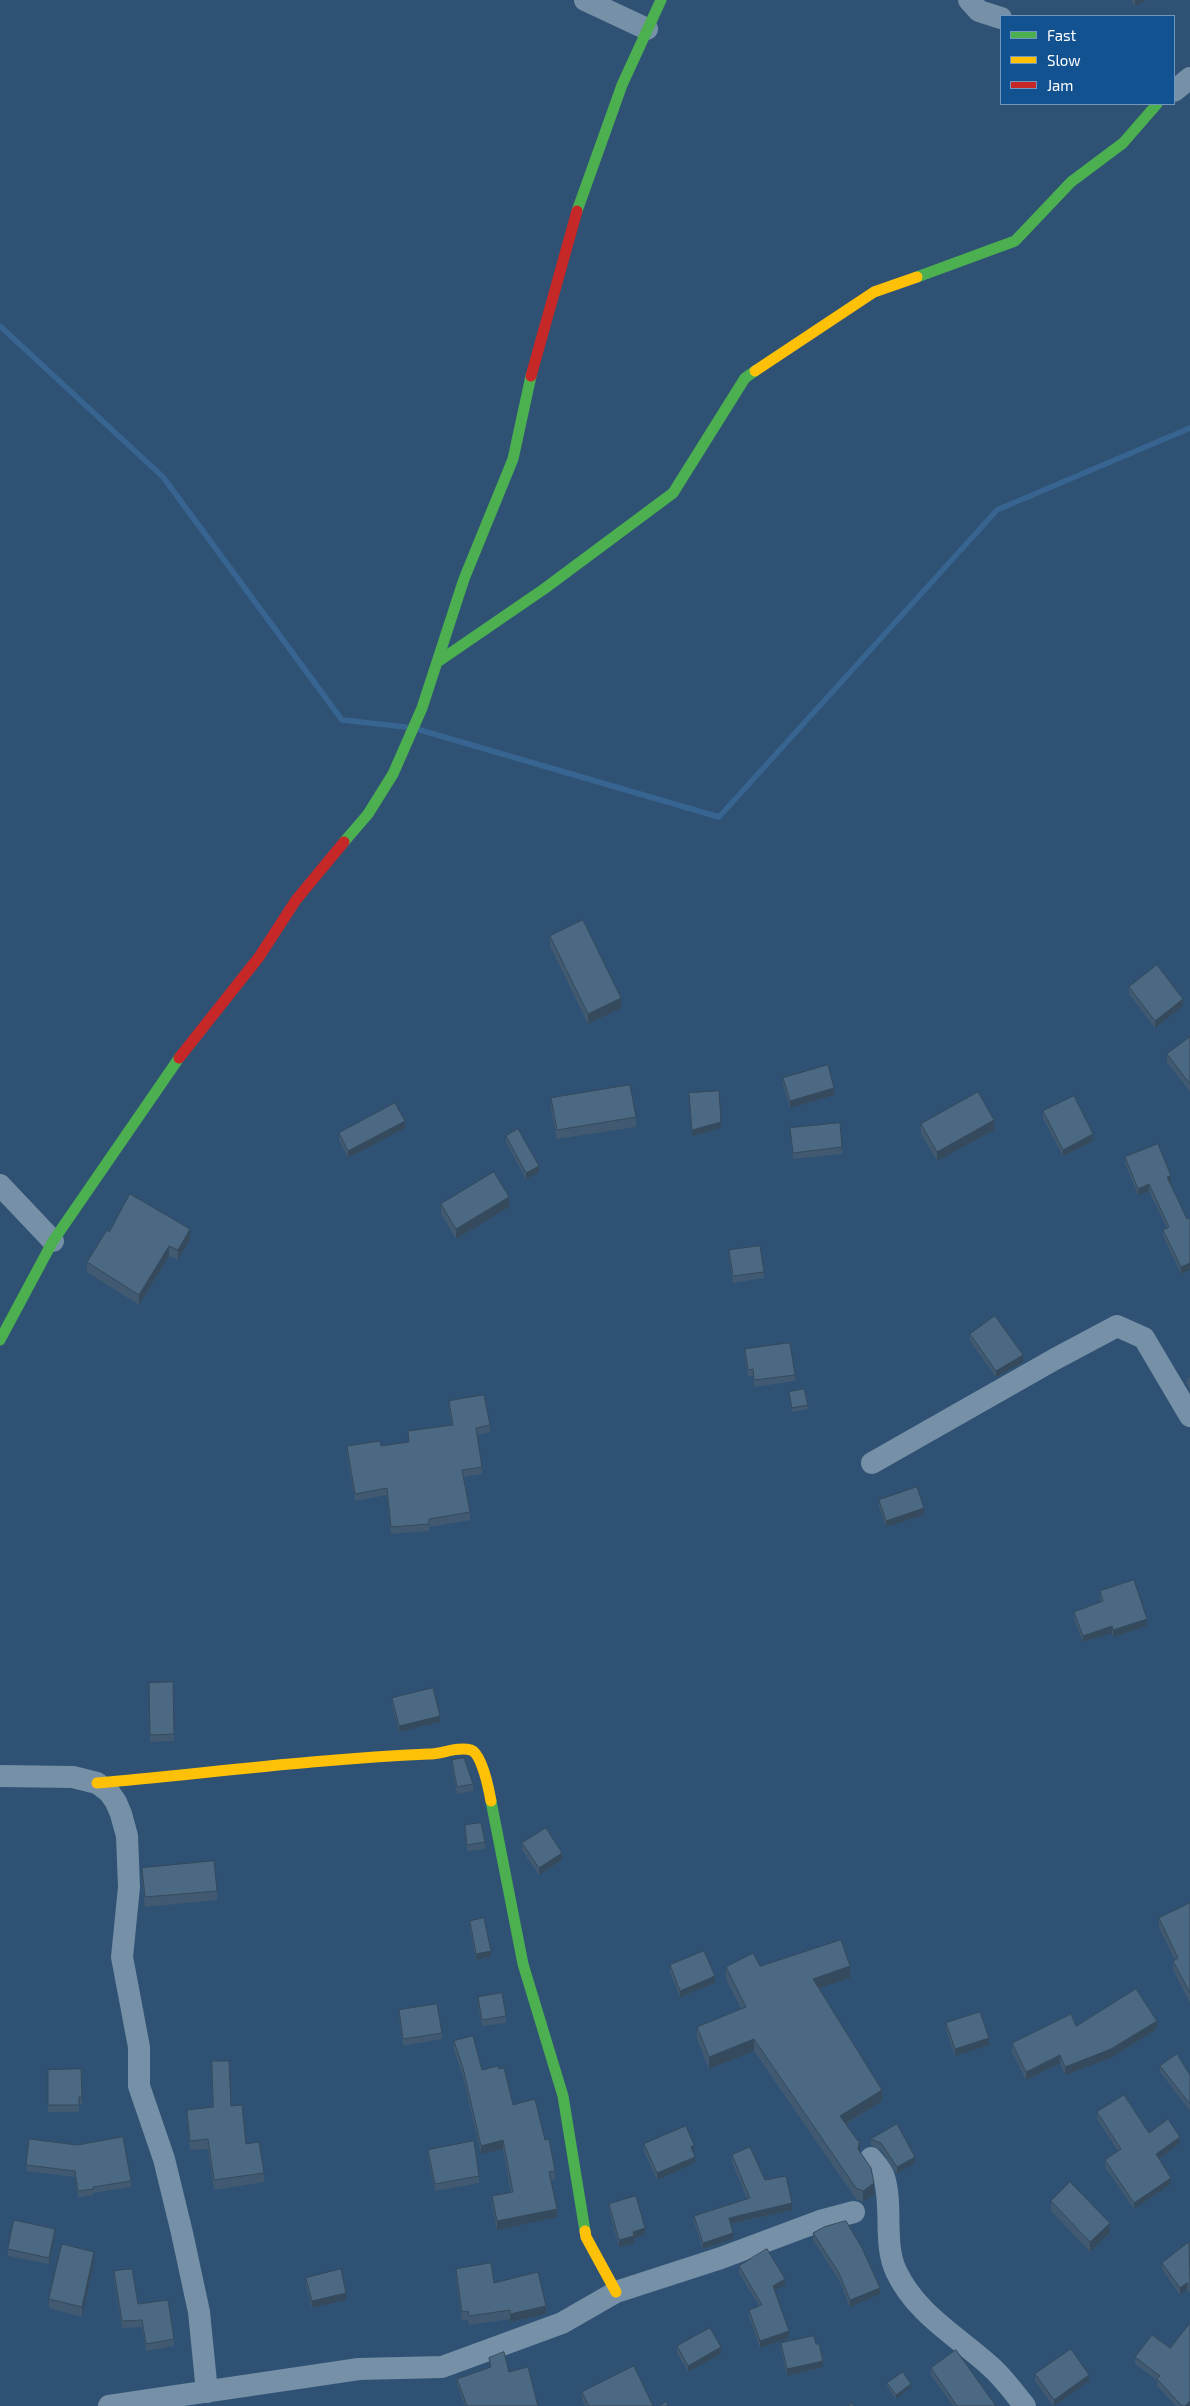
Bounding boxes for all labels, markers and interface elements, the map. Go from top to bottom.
legend [1000,15,1175,105]
text: Fast [1047,26,1076,44]
text: Slow [1047,51,1081,69]
text: Jam [1047,76,1073,94]

